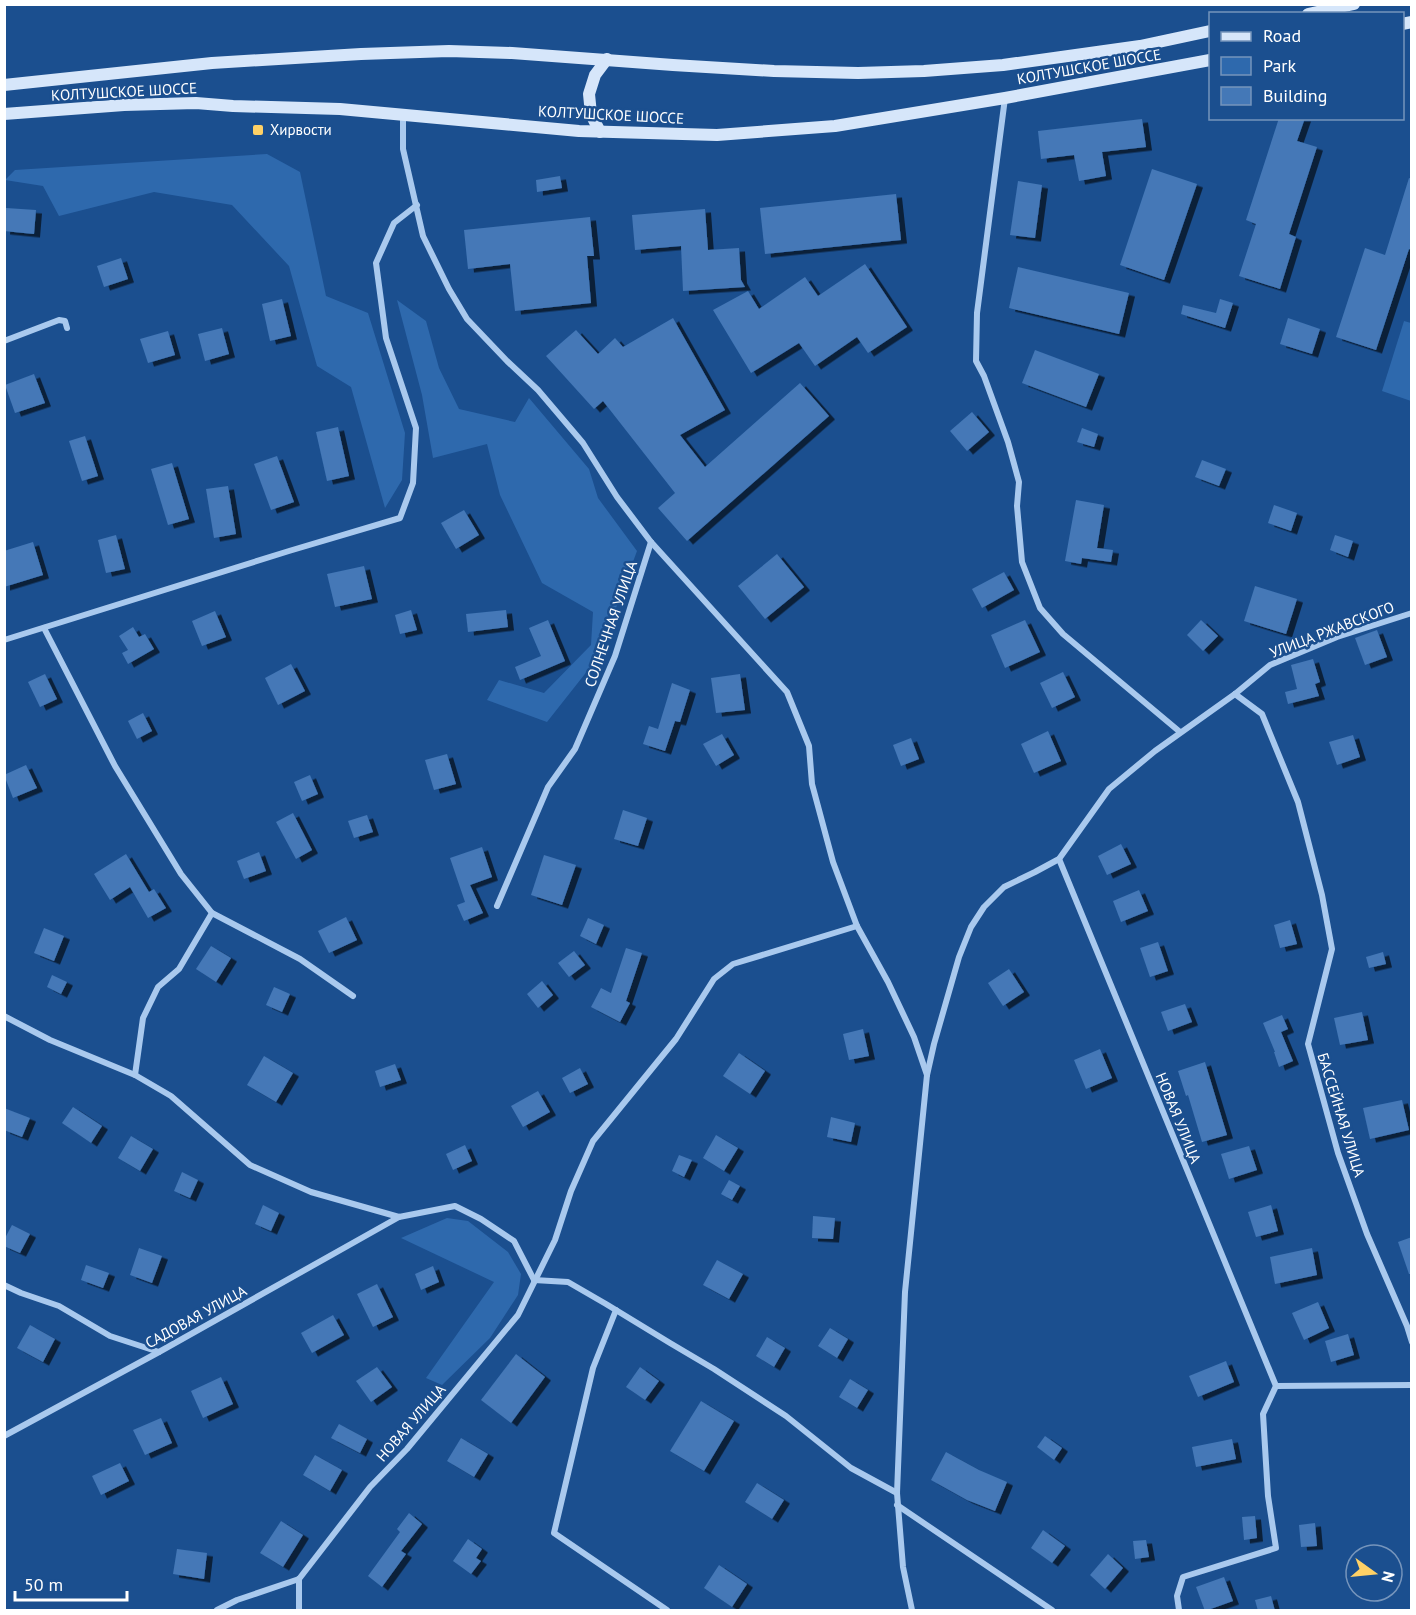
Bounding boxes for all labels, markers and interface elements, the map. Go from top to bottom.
legend [1209,12,1404,120]
text: Road [1263,24,1301,47]
street label: КОЛТУШСКОЕ ШОССЕ [1015,44,1163,89]
text: Park [1263,54,1296,77]
street label: КОЛТУШСКОЕ ШОССЕ [51,78,197,105]
text: Building [1263,84,1327,107]
street label: КОЛТУШСКОЕ ШОССЕ [538,101,684,128]
place label: Хирвости [270,120,332,139]
marker: Хирвости [251,123,265,137]
street label: СОЛНЕЧНАЯ УЛИЦА [580,558,641,689]
street label: УЛИЦА РЖАВСКОГО [1267,597,1397,662]
street label: БАССЕЙНАЯ УЛИЦА [1314,1050,1370,1180]
street label: НОВАЯ УЛИЦА [1152,1070,1205,1166]
street label: САДОВАЯ УЛИЦА [142,1281,250,1352]
street label: НОВАЯ УЛИЦА [372,1380,450,1465]
north arrow [1344,1543,1404,1603]
scale bar [15,1564,128,1602]
text: N [1377,1569,1400,1585]
text: 50 m [24,1573,63,1596]

